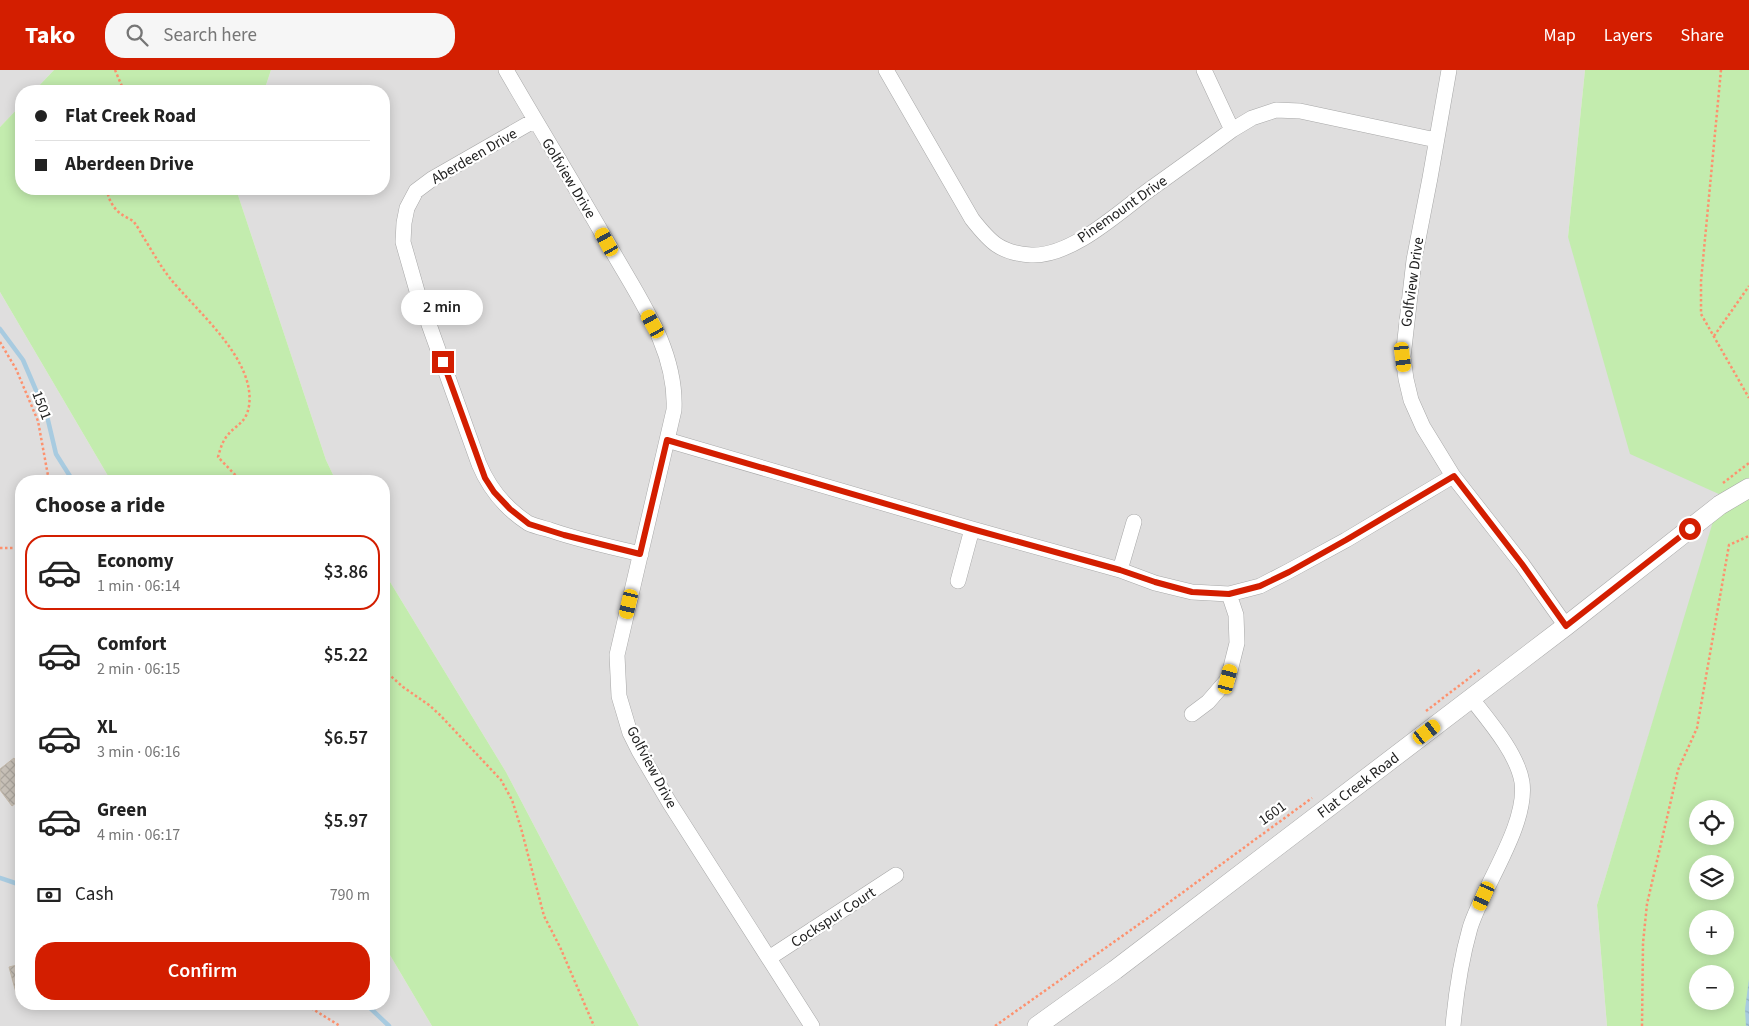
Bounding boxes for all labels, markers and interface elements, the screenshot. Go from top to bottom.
search box [105,13,455,58]
text: Tako [25,18,75,53]
icon: search [123,21,151,49]
text: Search here [163,22,257,49]
text: Map [1544,23,1576,48]
text: Layers [1604,23,1653,48]
text: Share [1681,23,1724,48]
text: Flat Creek Road [65,103,196,130]
street label: Aberdeen Drive [427,123,521,189]
street label: Golfview Drive [536,134,601,222]
text: Aberdeen Drive [65,151,194,178]
street label: Pinemount Drive [1073,171,1171,248]
car [593,225,620,259]
street label: Golfview Drive [1396,236,1429,328]
callout: 2 min [402,290,484,324]
text: 2 min [423,296,461,318]
car [639,307,666,341]
car [1393,341,1412,373]
route end [432,351,454,373]
street label: 1501 [26,387,57,423]
text: Choose a ride [35,489,165,521]
route start [1679,518,1701,540]
text: Economy [97,548,174,575]
icon: car [37,550,82,595]
text: $3.86 [324,559,368,586]
text: 1 min · 06:14 [97,575,180,597]
car [618,588,639,620]
text: Comfort [97,631,167,658]
icon: car [37,633,82,678]
text: $5.22 [324,642,368,669]
text: 2 min · 06:15 [97,658,180,680]
car [1216,663,1239,695]
text: XL [97,714,118,741]
icon: car [37,716,82,761]
car [1410,717,1443,747]
street label: Golfview Drive [621,722,682,812]
text: $6.57 [324,725,368,752]
text: 3 min · 06:16 [97,741,180,763]
street label: Flat Creek Road [1313,748,1404,823]
street label: 1601 [1254,796,1291,831]
text: Green [97,797,147,824]
icon: car [37,799,82,844]
map controls [1689,800,1734,1010]
button: locate [1689,800,1734,845]
text: $5.97 [324,808,368,835]
text: 4 min · 06:17 [97,824,180,846]
button: layers [1689,855,1734,900]
car [1471,879,1496,913]
icon: cash [35,881,63,909]
text: Cash [75,881,114,908]
street label: Cockspur Court [787,882,880,953]
text: 790 m [330,884,370,906]
button: + [1689,910,1734,955]
button: Confirm [35,942,370,1000]
button: − [1689,965,1734,1010]

